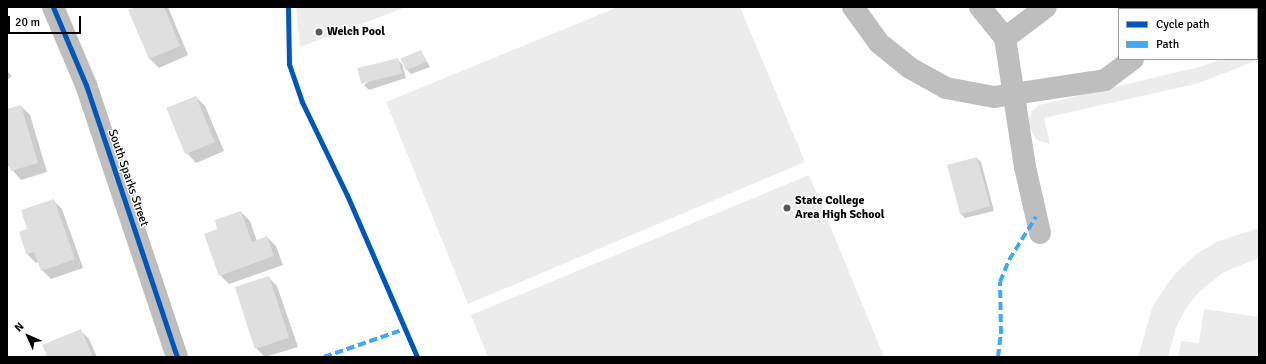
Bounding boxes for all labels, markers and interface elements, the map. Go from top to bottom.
scale bar [10,8,83,34]
legend [1118,8,1258,60]
text: 20 m [15,15,40,30]
text: Cycle path [1156,17,1209,32]
place label: Welch Pool [327,25,385,39]
marker: Welch Pool [314,27,324,37]
text: Path [1156,37,1179,52]
street label: South Sparks Street [105,128,151,228]
place label: State College Area High School [795,194,885,222]
marker: State College Area High School [782,203,792,213]
north arrow [8,316,48,356]
text: N [12,320,26,334]

